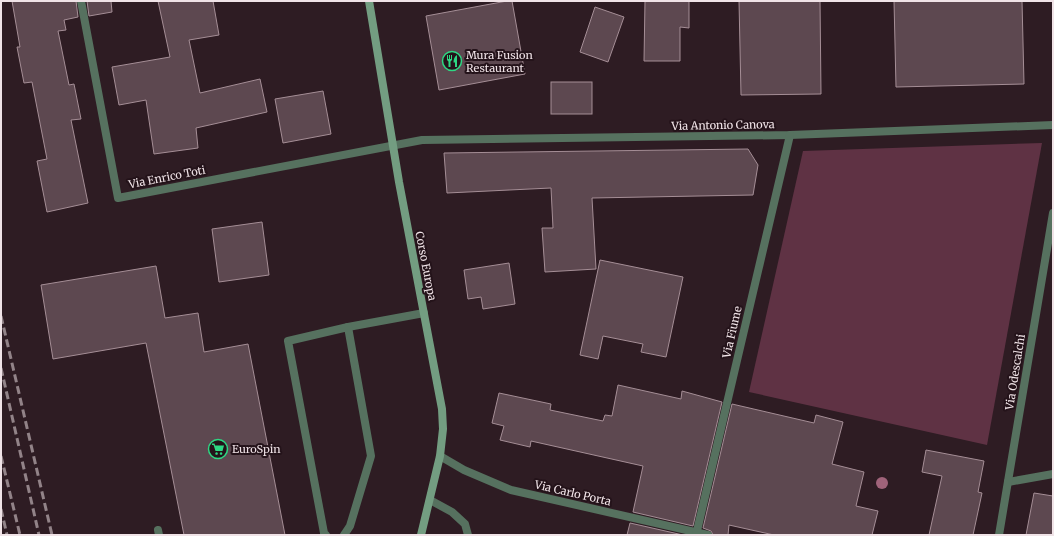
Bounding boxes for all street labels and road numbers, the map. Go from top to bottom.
street label: Via Antonio Canova [670,117,775,133]
street label: Via Enrico Toti [126,163,207,192]
street label: Corso Europa [412,230,440,302]
street label: Via Fiume [719,304,745,360]
street label: Via Odescalchi [1002,333,1028,412]
street label: Via Carlo Porta [532,477,613,509]

